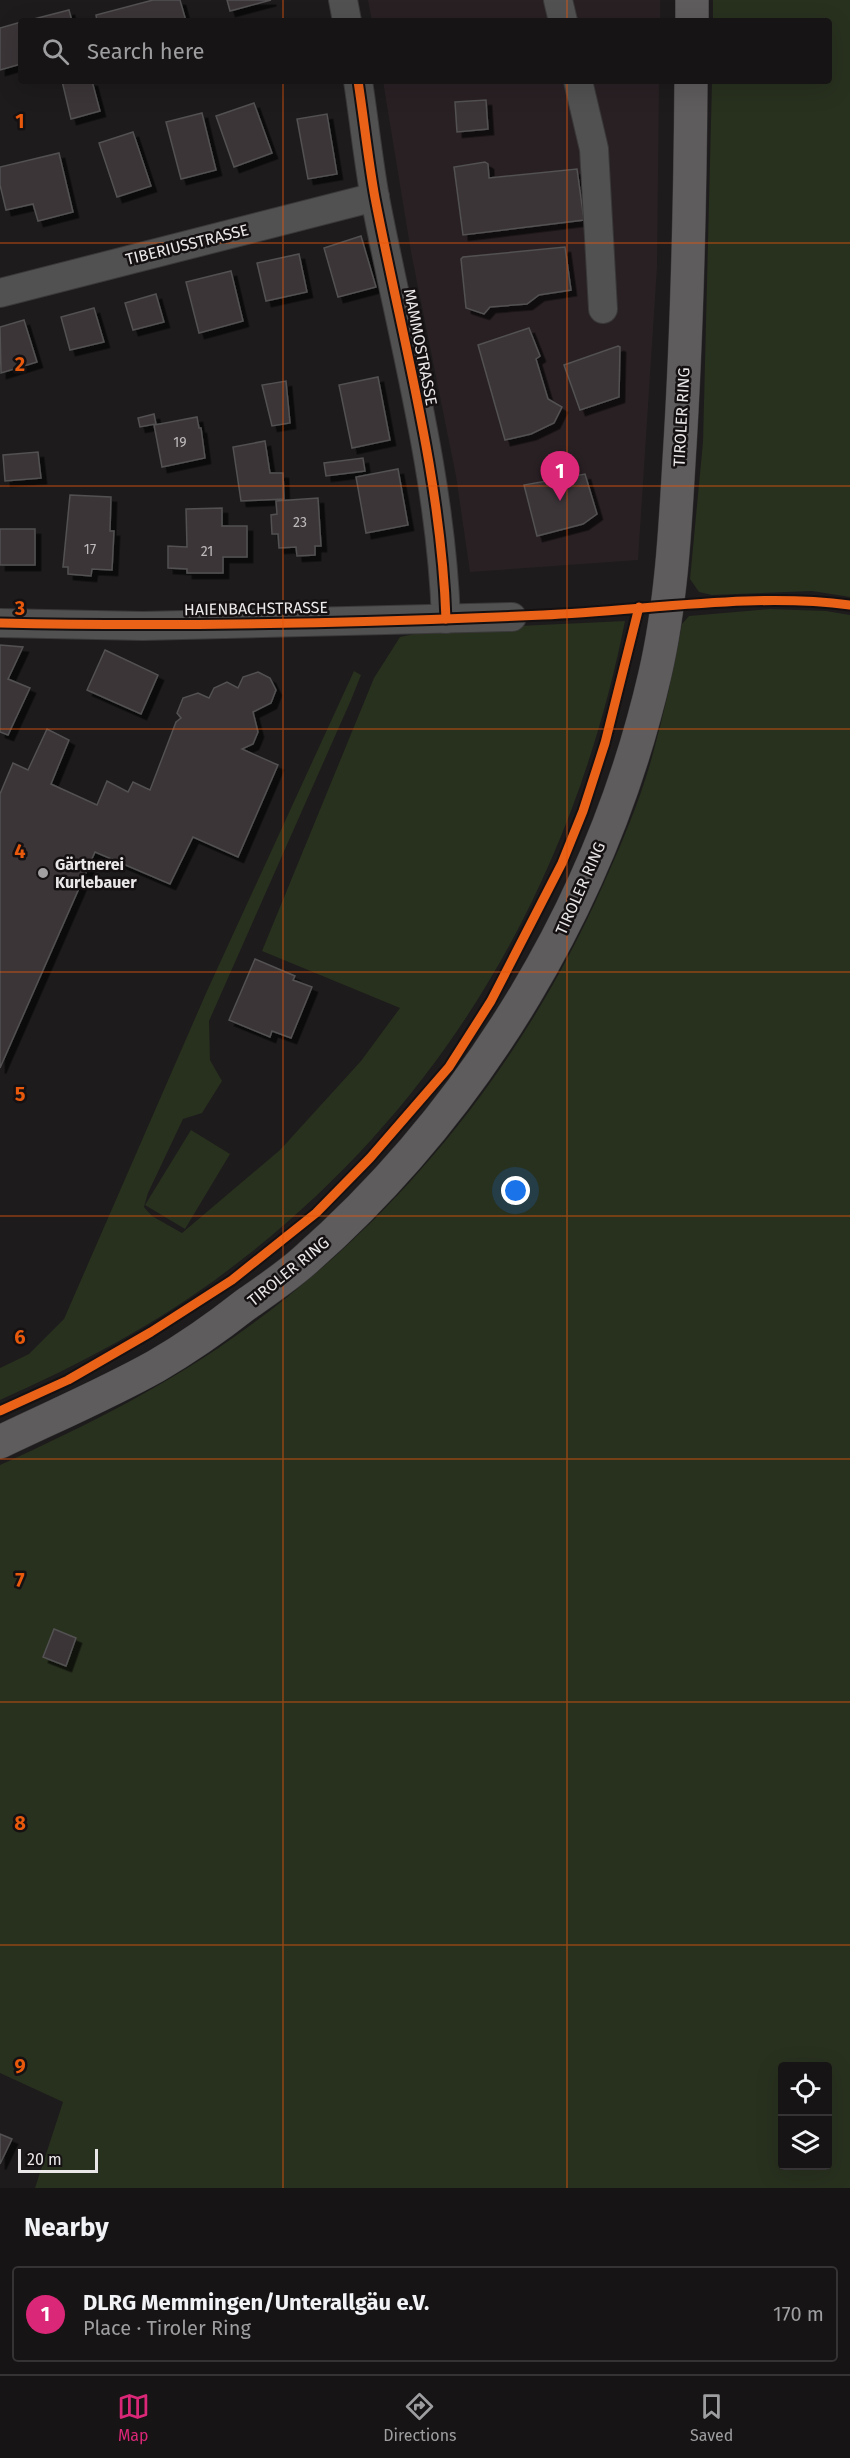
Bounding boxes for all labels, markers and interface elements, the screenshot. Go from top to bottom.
search box [18,18,832,84]
icon: search [39,35,72,68]
text: Search here [87,38,205,65]
text: 1 [15,109,25,133]
street label: TIBERIUSSTRASSE [124,220,251,269]
street label: MAMMOSTRASSE [400,287,441,407]
text: 2 [15,352,25,376]
street label: TIROLER RING [669,367,694,467]
house number: 19 [173,434,187,451]
pin: 1 [540,452,580,501]
house number: 23 [293,514,307,531]
house number: 17 [84,541,96,558]
house number: 21 [201,543,213,560]
text: 3 [14,596,25,620]
street label: HAIENBACHSTRASSE [184,598,328,619]
text: 4 [14,839,26,863]
street label: TIROLER RING [552,839,609,938]
place label: Gärtnerei Kurlebauer [55,855,137,892]
marker: Gärtnerei Kurlebauer [36,866,50,880]
text: 5 [15,1082,26,1106]
your location [501,1176,530,1205]
street label: TIROLER RING [244,1233,333,1310]
text: 6 [14,1325,26,1349]
text: 7 [15,1568,25,1592]
text: 8 [14,1811,26,1835]
text: 9 [14,2054,26,2078]
map controls [778,2062,832,2170]
button: locate [778,2062,832,2116]
button: layers [778,2116,832,2170]
scale bar [18,2146,98,2174]
text: 20 m [27,2150,62,2169]
text: Nearby [24,2212,109,2243]
text: DLRG Memmingen/Unterallgäu e.V. [83,2289,429,2316]
text: 1 [41,2302,50,2326]
text: 170 m [773,2302,824,2326]
text: Place · Tiroler Ring [83,2316,251,2340]
tab: Map [117,2390,150,2445]
tab: Directions [383,2390,457,2445]
tab: Saved [690,2390,733,2445]

